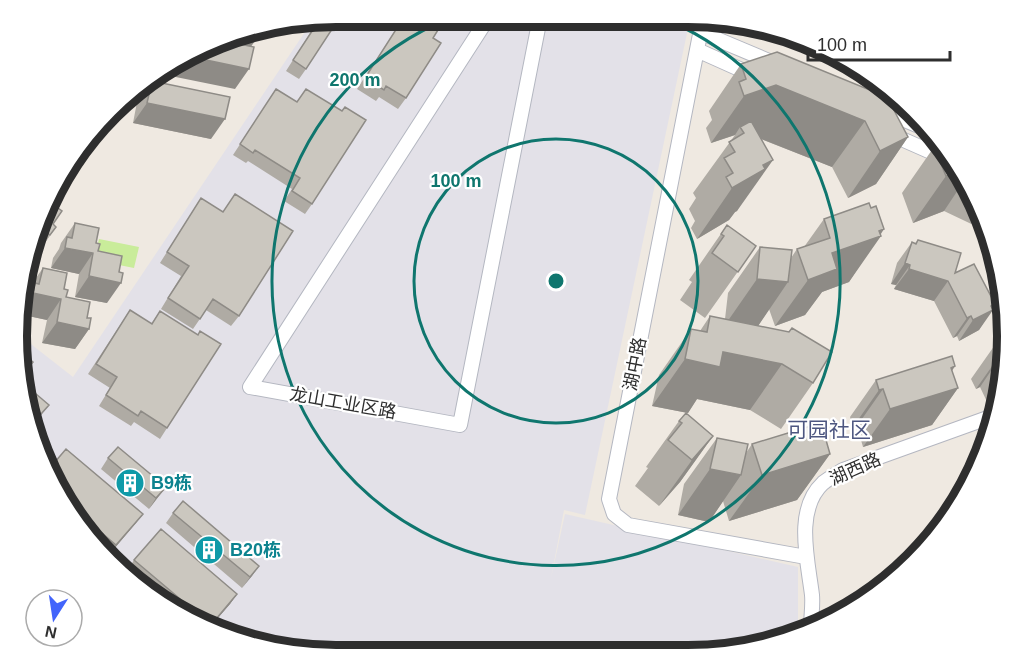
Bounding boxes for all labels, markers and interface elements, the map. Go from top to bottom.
scale bar [808,24,950,62]
text: 100 m [817,35,867,55]
text: 200 m [329,70,381,90]
text: 100 m [430,171,482,191]
centre of rings [546,271,566,291]
street label: 湖中路 [620,336,650,392]
street label: 龙山工业区路 [288,384,398,422]
district label: 可园社区 [787,418,871,441]
street label: 湖西路 [826,449,884,489]
building icon: B9栋 [114,467,146,499]
place label: B9栋 [151,473,192,493]
building icon: B20栋 [193,534,225,566]
place label: B20栋 [230,540,281,560]
north arrow [24,588,84,648]
text: N [44,623,58,642]

